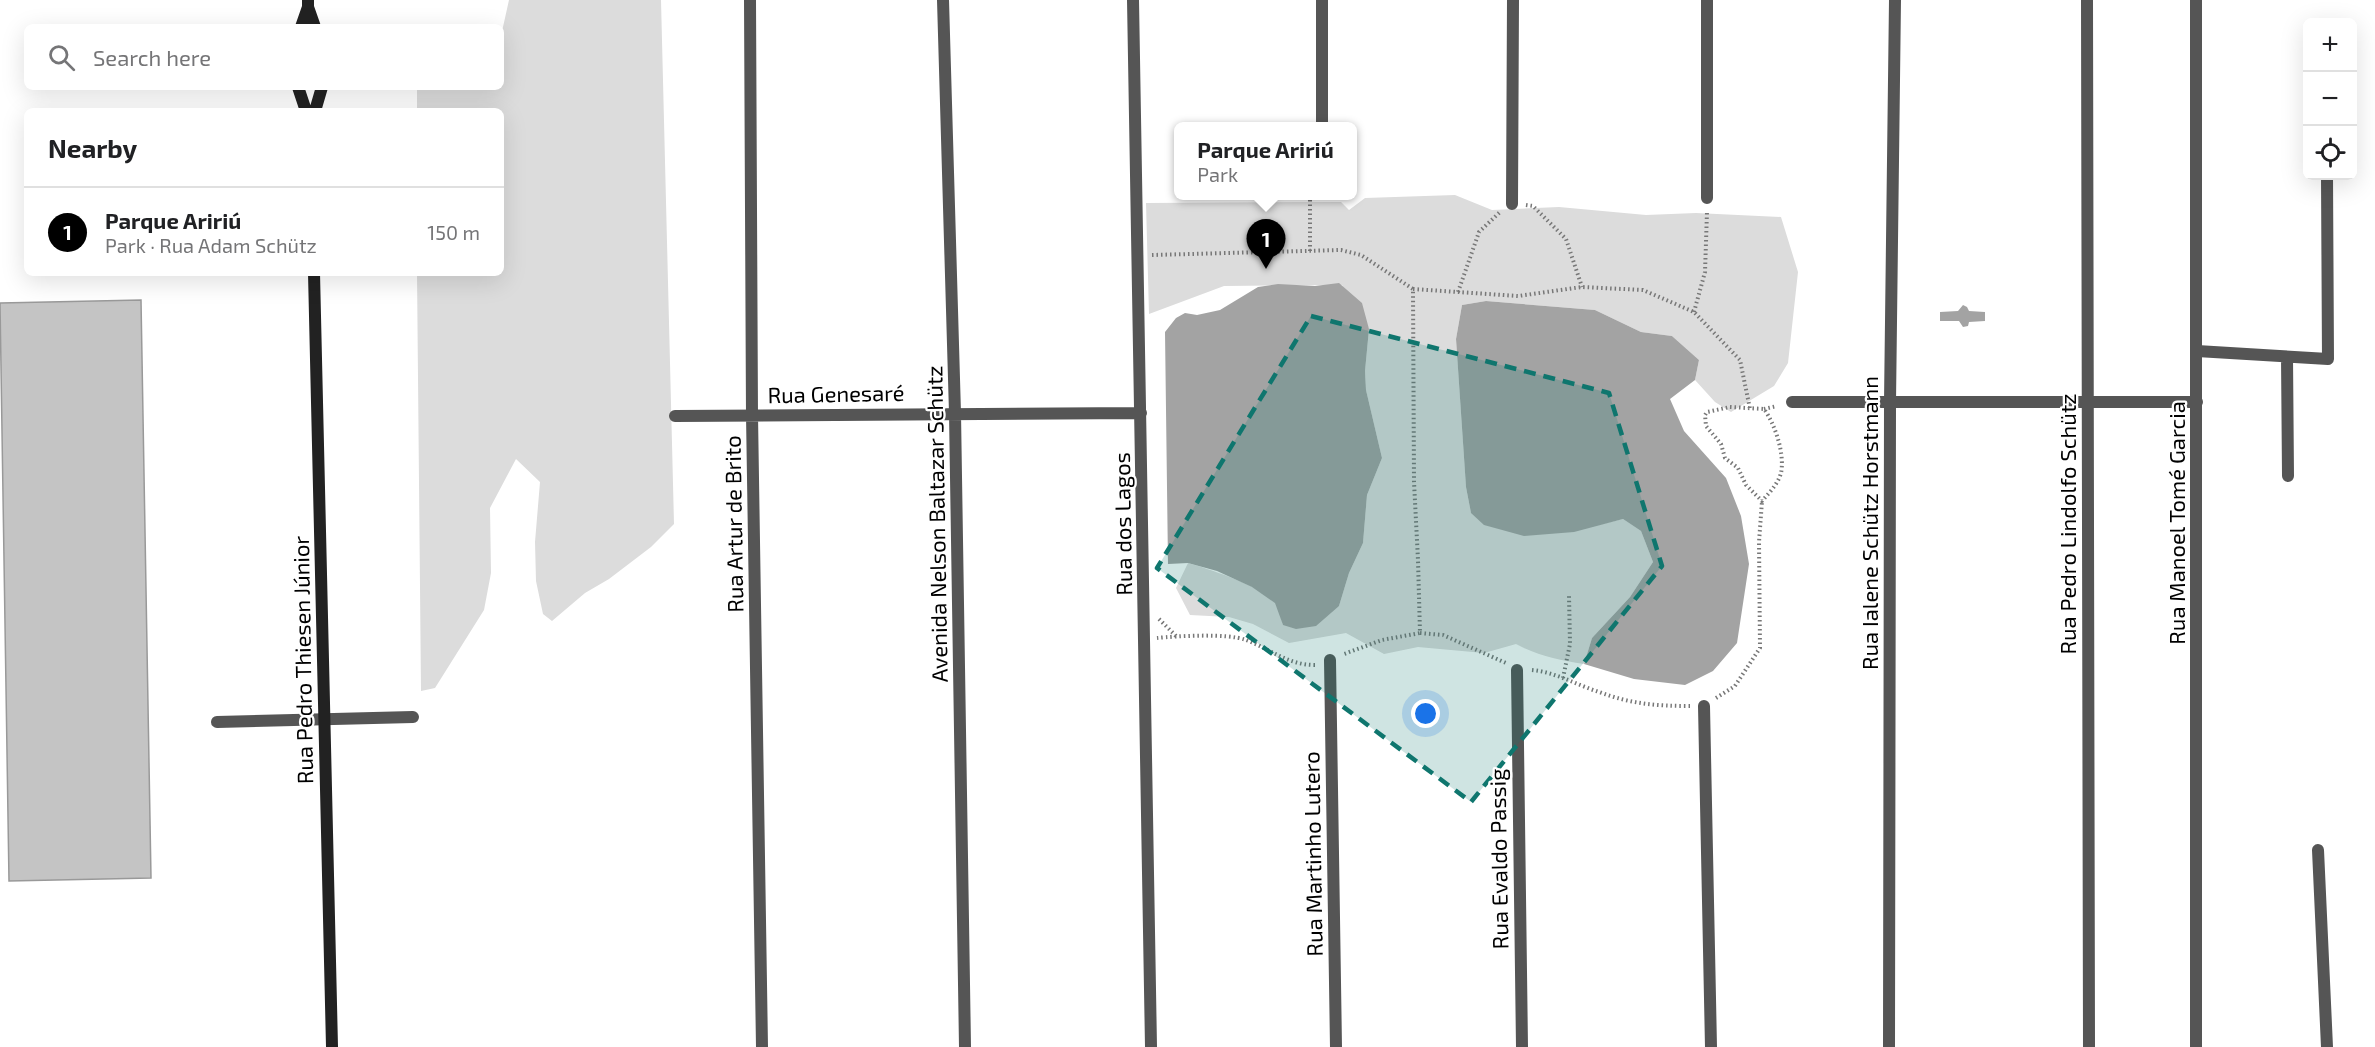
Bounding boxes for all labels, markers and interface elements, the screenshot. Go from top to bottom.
map controls [2303,18,2357,180]
button: + [2303,18,2357,72]
search box [24,24,504,90]
icon: search [45,41,78,74]
text: Search here [93,44,211,70]
button: − [2303,72,2357,126]
popup [1174,122,1357,200]
button: locate [2303,126,2357,180]
text: Nearby [48,132,137,163]
text: Parque Aririú [1197,136,1334,162]
text: Park [1197,162,1238,186]
text: Parque Aririú [105,207,241,233]
text: 1 [63,220,72,244]
text: 150 m [427,220,480,244]
pin: 1 [1246,220,1286,269]
text: Park · Rua Adam Schütz [105,233,317,257]
street label: Avenida Nelson Baltazar Schütz [920,365,952,683]
street label: Rua Ialene Schütz Horstmann [1856,376,1882,670]
street label: Rua Genesaré [767,379,905,407]
street label: Rua Pedro Lindolfo Schütz [2054,393,2080,655]
street label: Rua Manoel Tomé Garcia [2163,401,2189,645]
street label: Rua Artur de Brito [718,435,748,613]
street label: Rua dos Lagos [1108,452,1136,596]
street label: Rua Pedro Thiesen Júnior [287,535,317,784]
your location [1411,699,1440,728]
street label: Rua Martinho Lutero [1297,751,1327,957]
street label: Rua Evaldo Passig [1483,768,1513,950]

